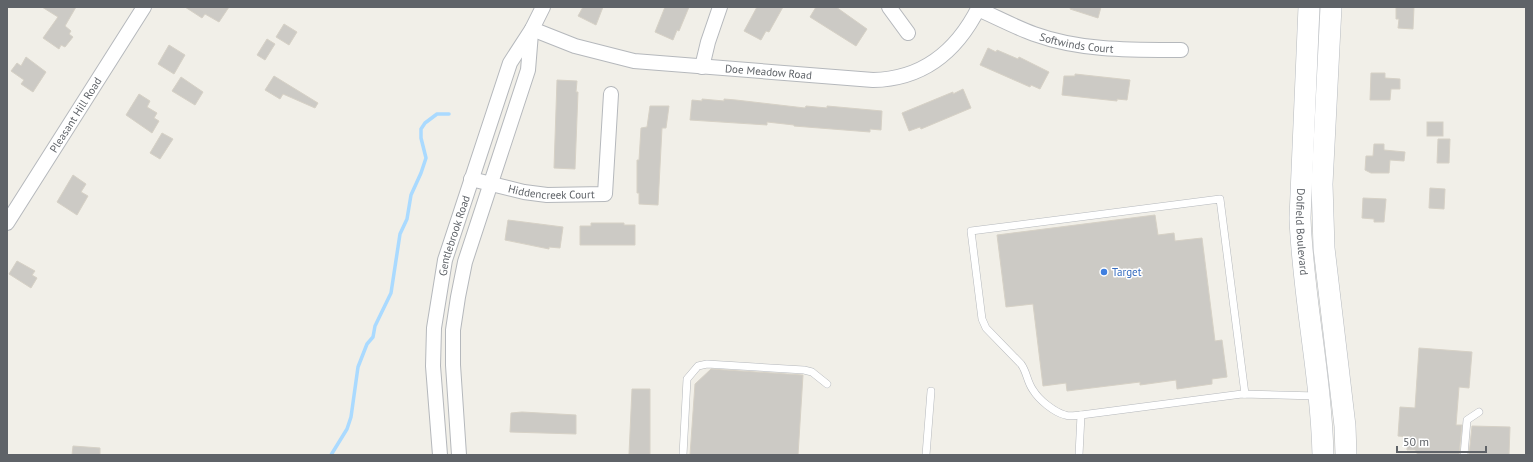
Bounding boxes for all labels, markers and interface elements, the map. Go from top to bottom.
street label: Softwinds Court [1038,29,1114,56]
street label: Doe Meadow Road [724,61,813,82]
street label: Pleasant Hill Road [47,75,105,155]
street label: Hiddencreek Court [507,181,595,202]
street label: Dolfield Boulevard [1293,188,1311,276]
street label: Gentlebrook Road [436,193,473,277]
place label: Target [1112,265,1142,279]
marker: Target [1099,267,1109,277]
scale bar [1397,428,1486,454]
text: 50 m [1403,434,1429,449]

